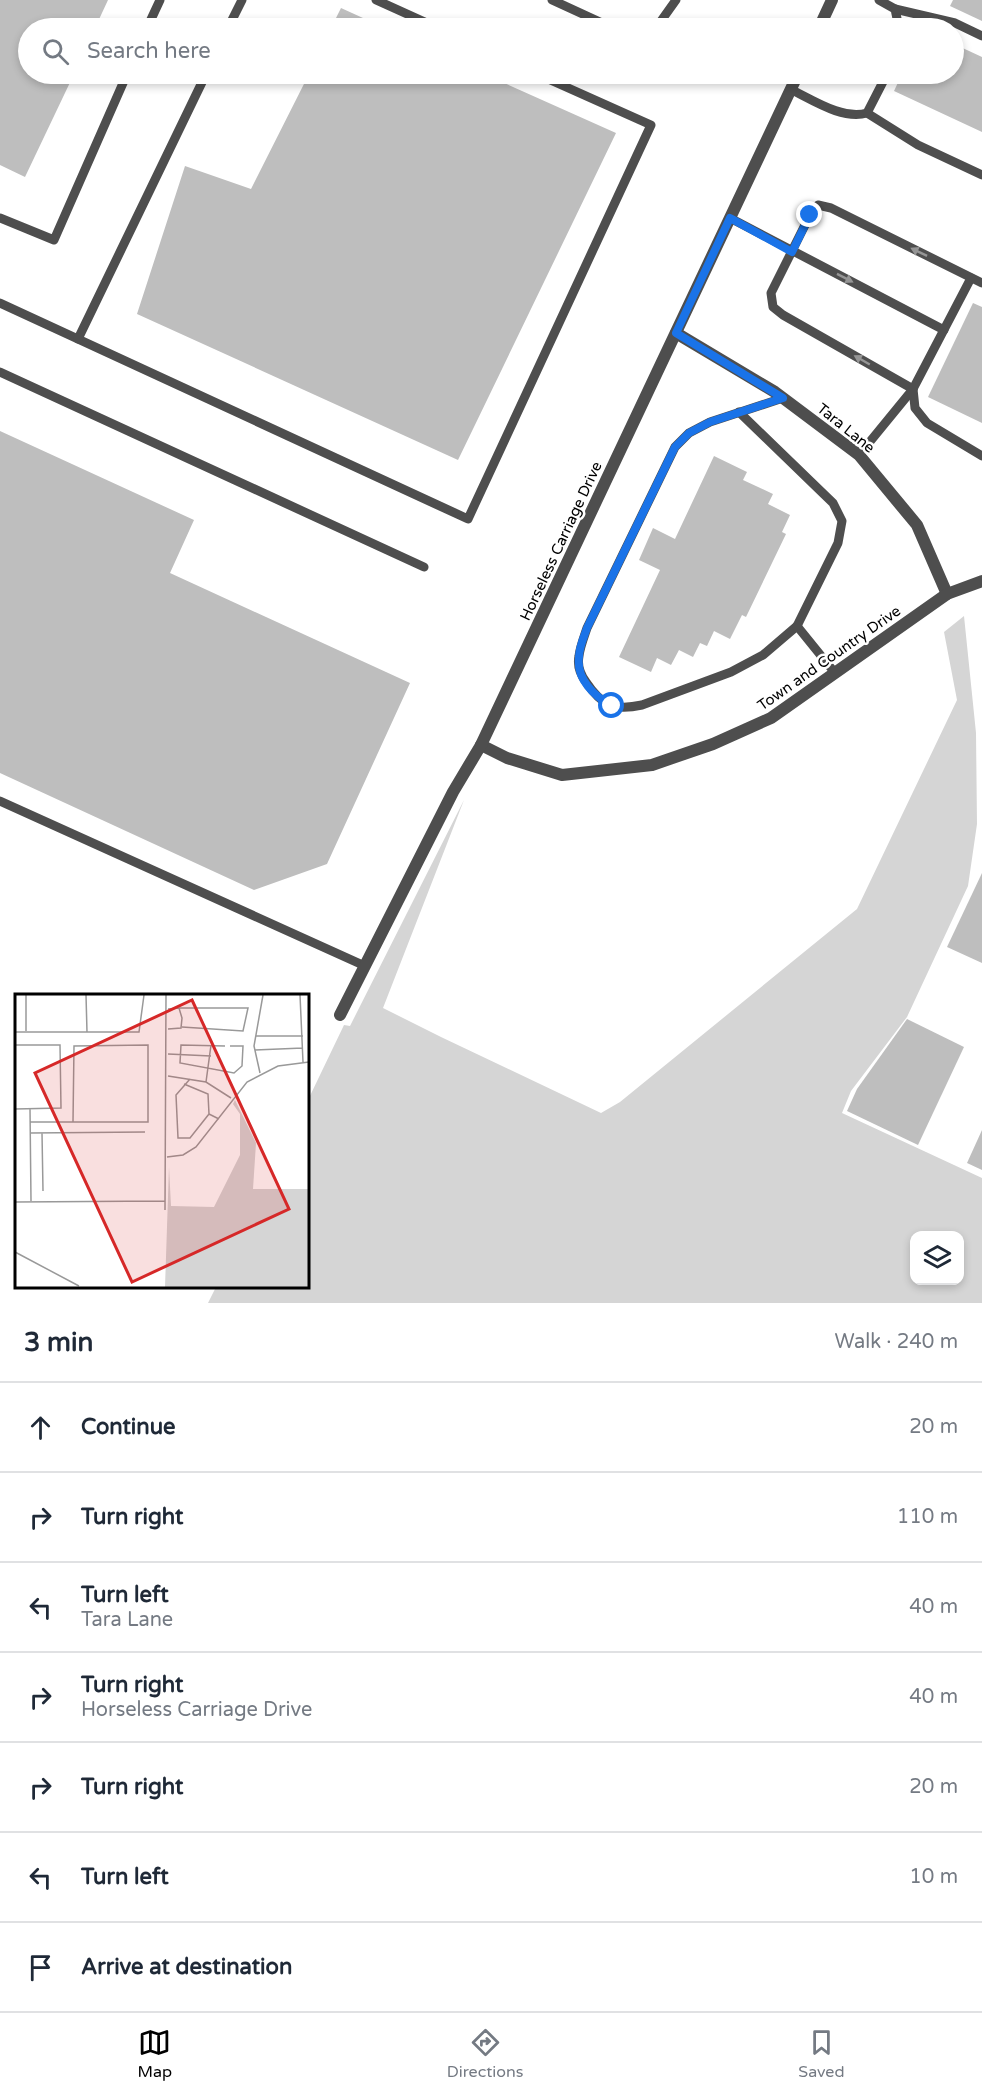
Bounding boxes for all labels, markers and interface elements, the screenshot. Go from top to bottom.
search box [18,18,964,84]
icon: search [39,35,72,68]
text: Search here [87,38,211,64]
route end [796,201,822,227]
one-way arrow [910,247,927,256]
one-way arrow [836,274,853,283]
one-way arrow [854,355,870,366]
street label: Tara Lane [813,399,879,457]
street label: Horseless Carriage Drive [516,459,606,623]
street label: Town and Country Drive [754,602,904,714]
route start [598,692,624,718]
inset map [15,994,309,1288]
map controls [910,1231,964,1285]
button: layers [910,1231,964,1285]
text: 3 min [24,1327,93,1358]
text: Walk · 240 m [835,1330,958,1354]
icon: ahead [24,1411,57,1444]
text: Continue [81,1414,176,1440]
text: 20 m [909,1415,958,1439]
icon: right [24,1501,57,1534]
text: Turn right [81,1504,183,1530]
text: 110 m [897,1505,958,1529]
text: Turn left [81,1582,169,1608]
icon: left [24,1591,57,1624]
text: 40 m [909,1595,958,1619]
text: Tara Lane [81,1608,173,1632]
text: Turn right [81,1672,183,1698]
icon: right [24,1681,57,1714]
text: 40 m [909,1685,958,1709]
text: Horseless Carriage Drive [81,1698,312,1722]
icon: right [24,1771,57,1804]
text: Turn right [81,1774,183,1800]
text: 20 m [909,1775,958,1799]
icon: left [24,1861,57,1894]
text: Turn left [81,1864,169,1890]
text: 10 m [909,1865,958,1889]
icon: arrive [24,1951,57,1984]
text: Arrive at destination [81,1954,292,1980]
tab: Map [137,2026,172,2082]
tab: Directions [447,2026,523,2082]
tab: Saved [798,2026,845,2082]

